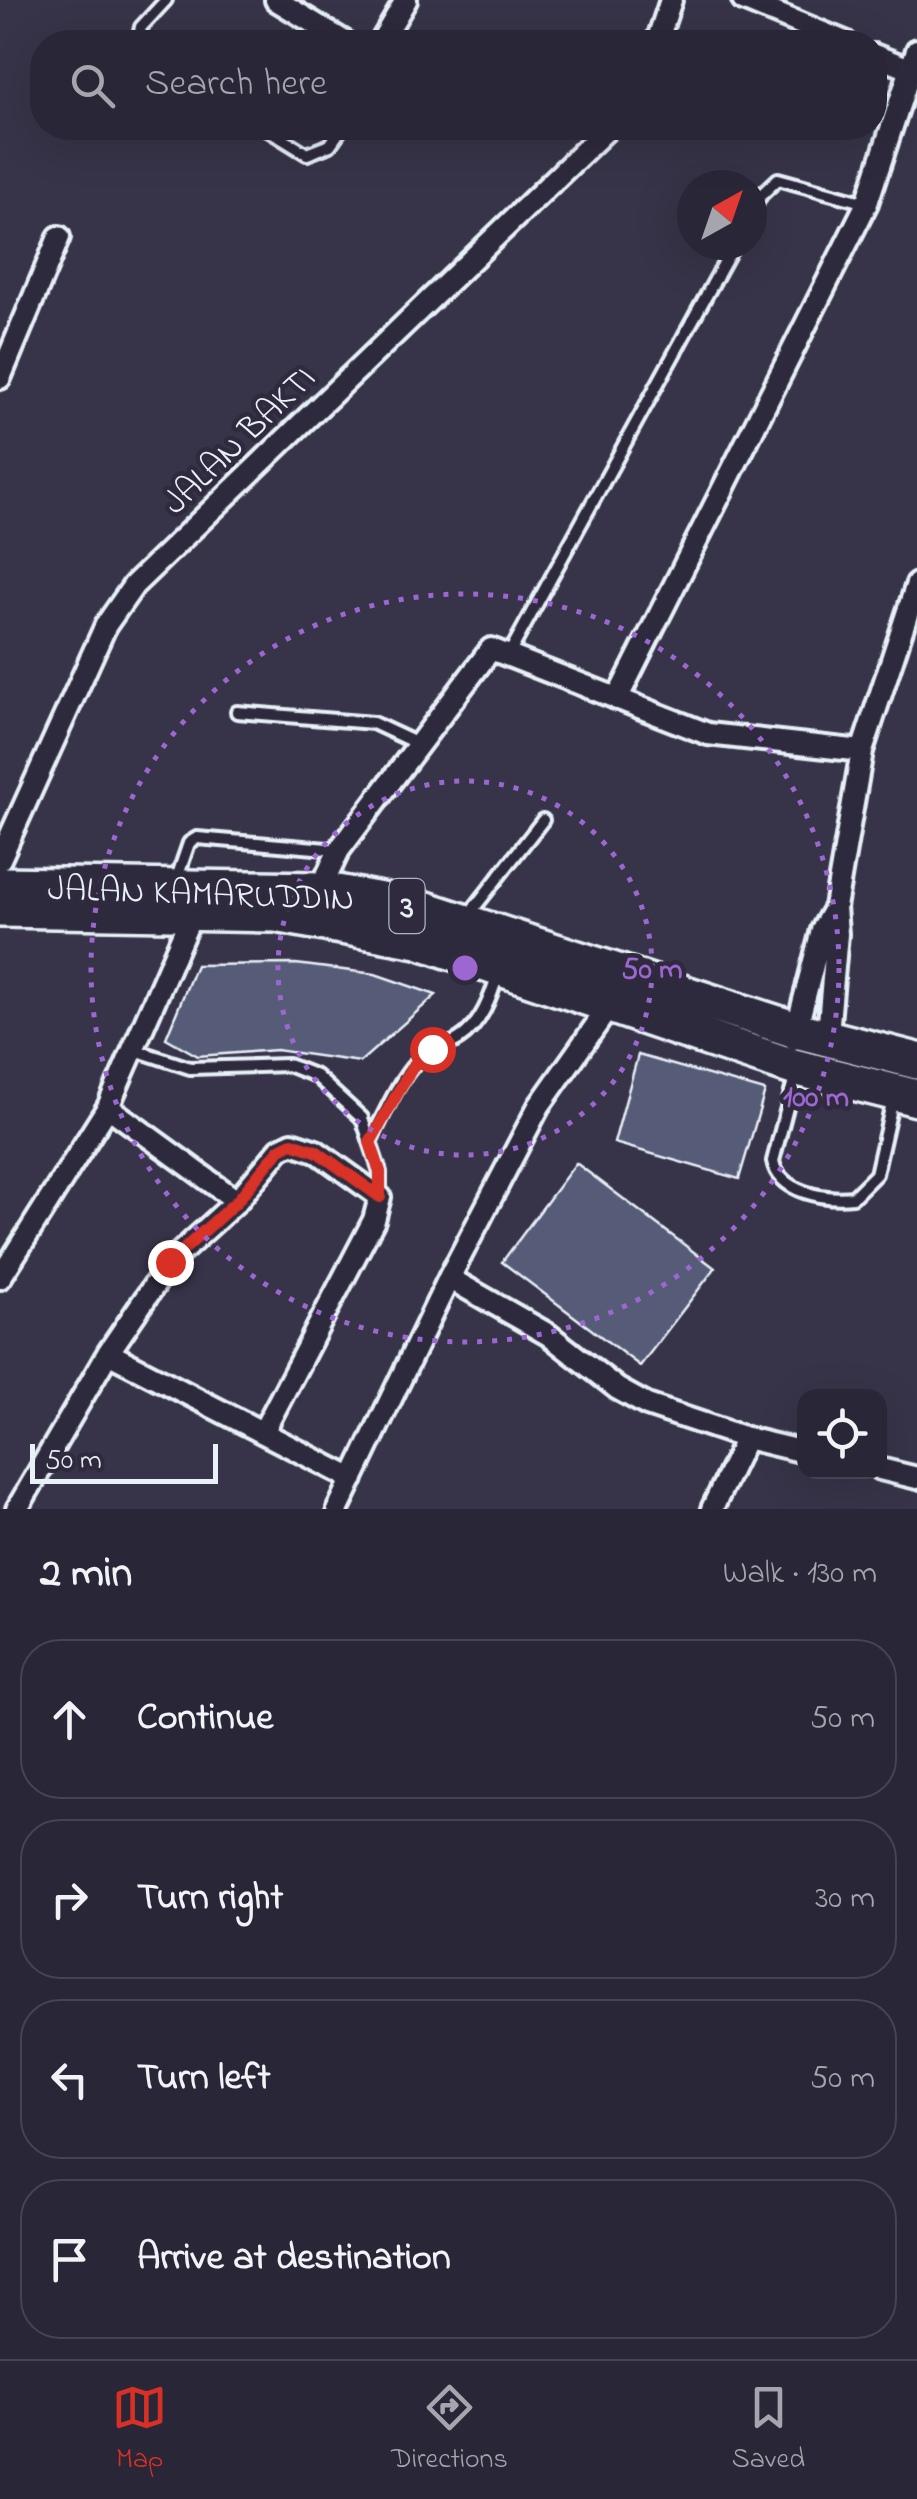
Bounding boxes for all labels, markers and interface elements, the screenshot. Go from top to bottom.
search box [30,30,887,140]
text: Search here [145,57,327,113]
icon: search [65,58,120,113]
north arrow [677,170,767,260]
street label: JALAN BAKTI [152,355,329,528]
street label: JALAN KAMARUDDIN [47,865,355,926]
road number: 3 [390,879,424,933]
text: 50 m [622,949,682,993]
centre of rings [447,950,483,986]
route start [410,1027,456,1073]
text: 100 m [783,1077,849,1121]
route end [148,1240,194,1286]
map controls [797,1389,887,1479]
button: locate [797,1389,887,1479]
scale bar [30,1439,218,1484]
text: 50 m [45,1441,102,1482]
text: 2 min [40,1544,132,1605]
text: Walk · 130 m [723,1551,877,1598]
text: Continue [137,1691,273,1747]
icon: ahead [42,1692,97,1747]
text: 50 m [810,1696,875,1743]
text: Turn right [137,1871,283,1927]
icon: right [42,1872,97,1927]
text: 30 m [815,1876,875,1923]
text: Turn left [137,2051,270,2107]
icon: left [42,2052,97,2107]
text: 50 m [810,2056,875,2103]
text: Arrive at destination [137,2231,451,2287]
icon: arrive [42,2232,97,2287]
tab: Map [112,2380,167,2481]
tab: Directions [391,2380,508,2481]
tab: Saved [732,2380,805,2481]

